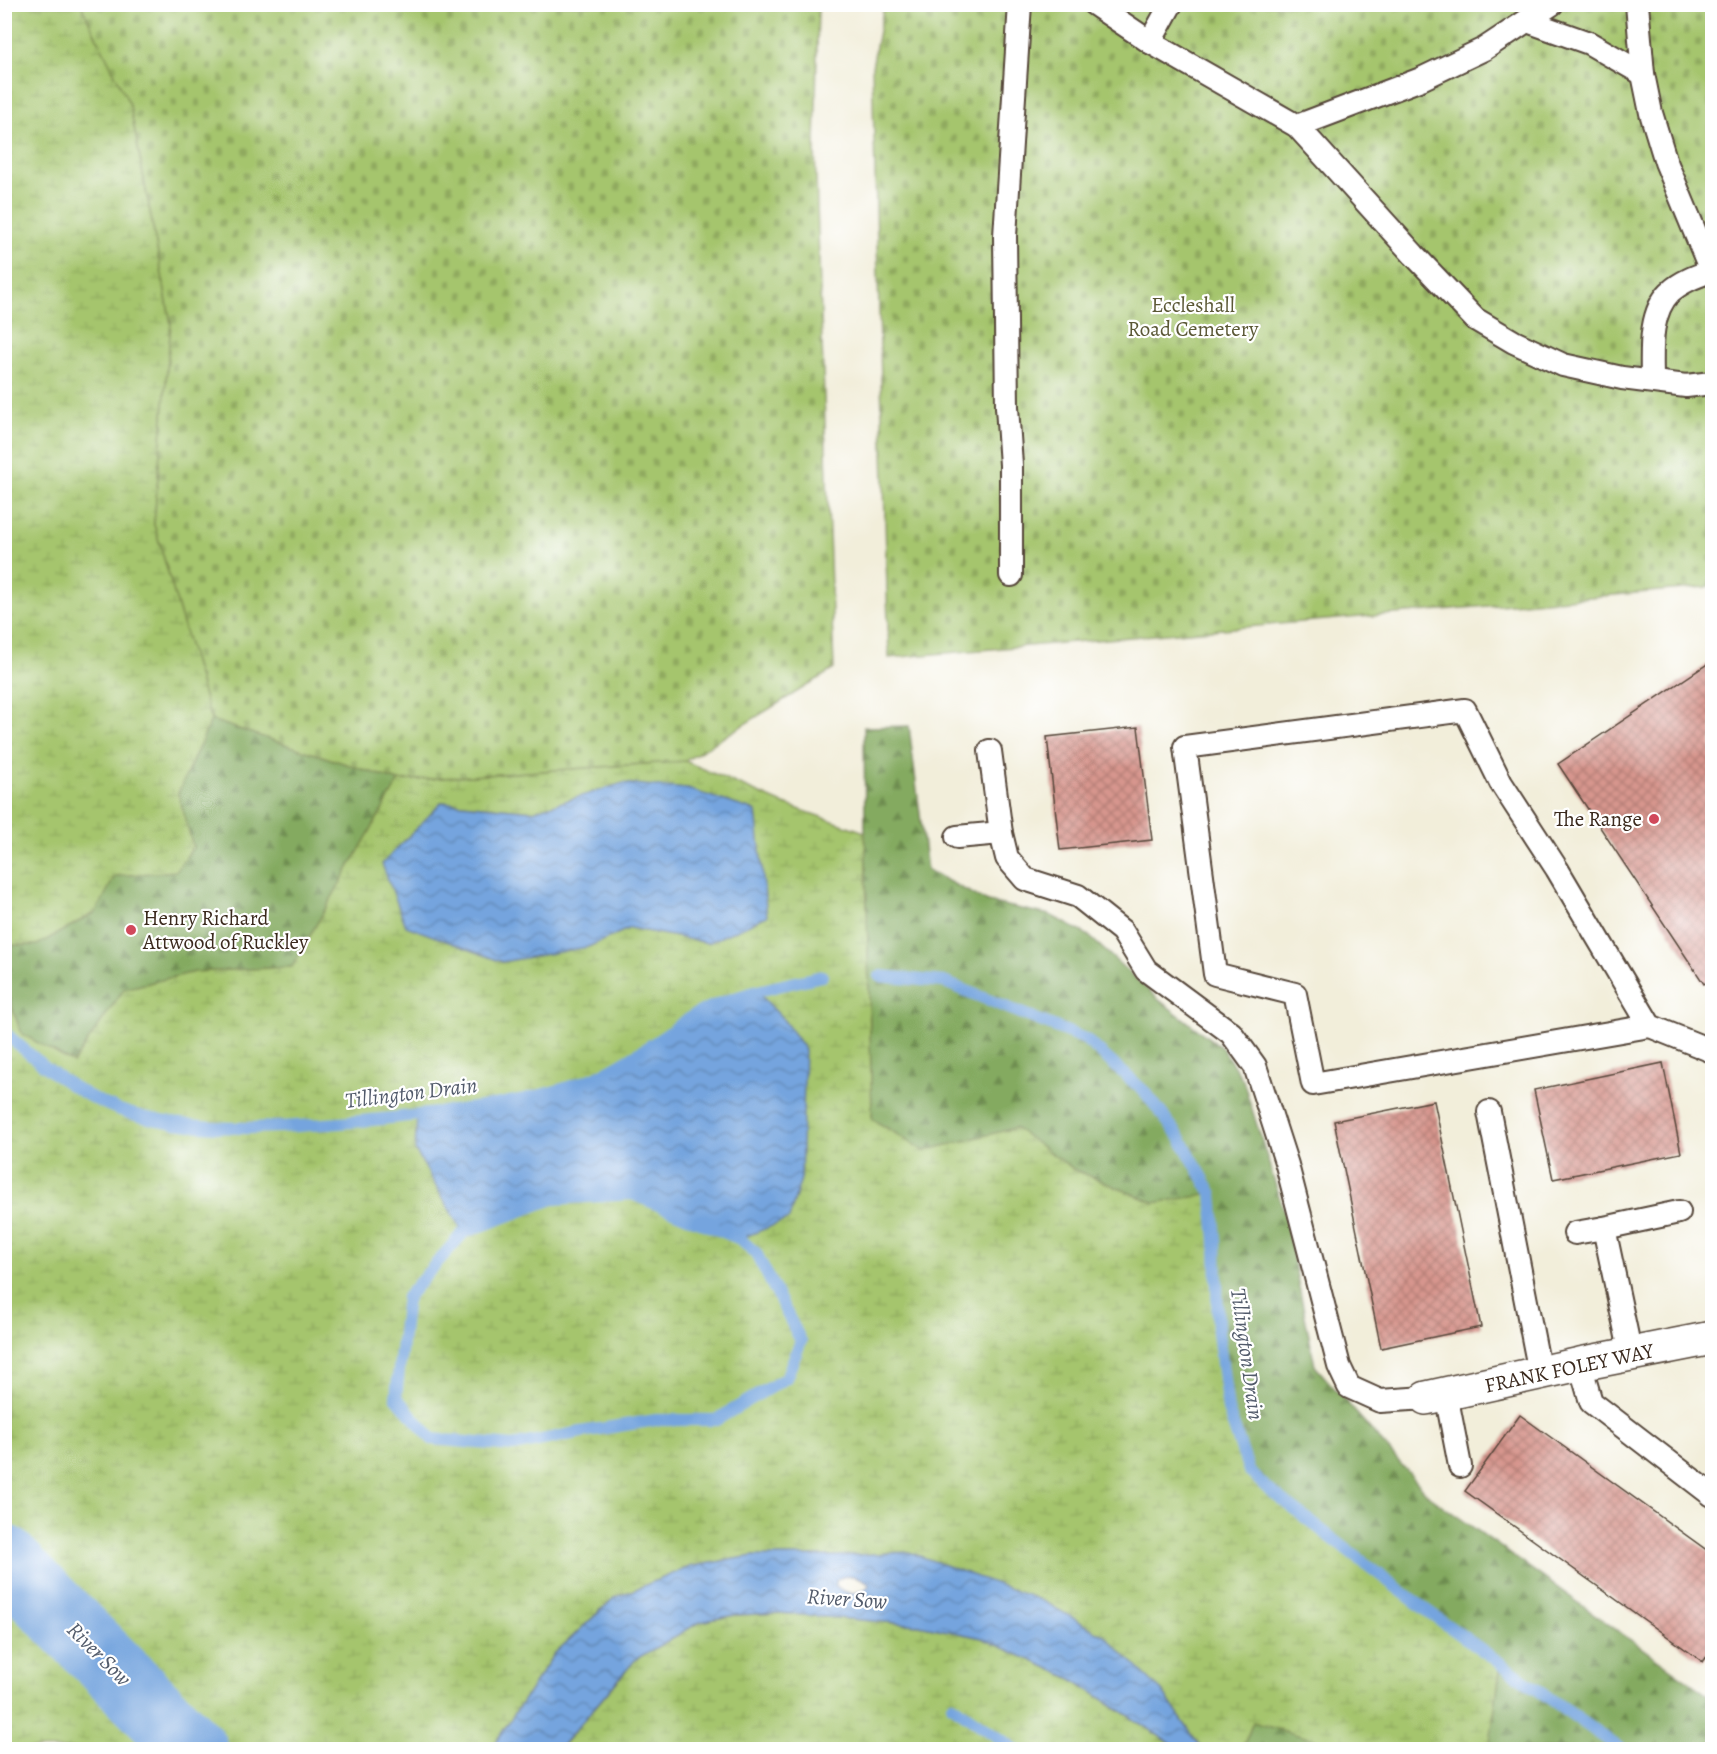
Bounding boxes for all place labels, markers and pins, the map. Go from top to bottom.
place label: The Range [1554,805,1642,833]
marker: The Range [1647,812,1661,826]
place label: Henry Richard Attwood of Ruckley [142,904,309,956]
marker: Henry Richard Attwood of Ruckley [124,923,138,937]

